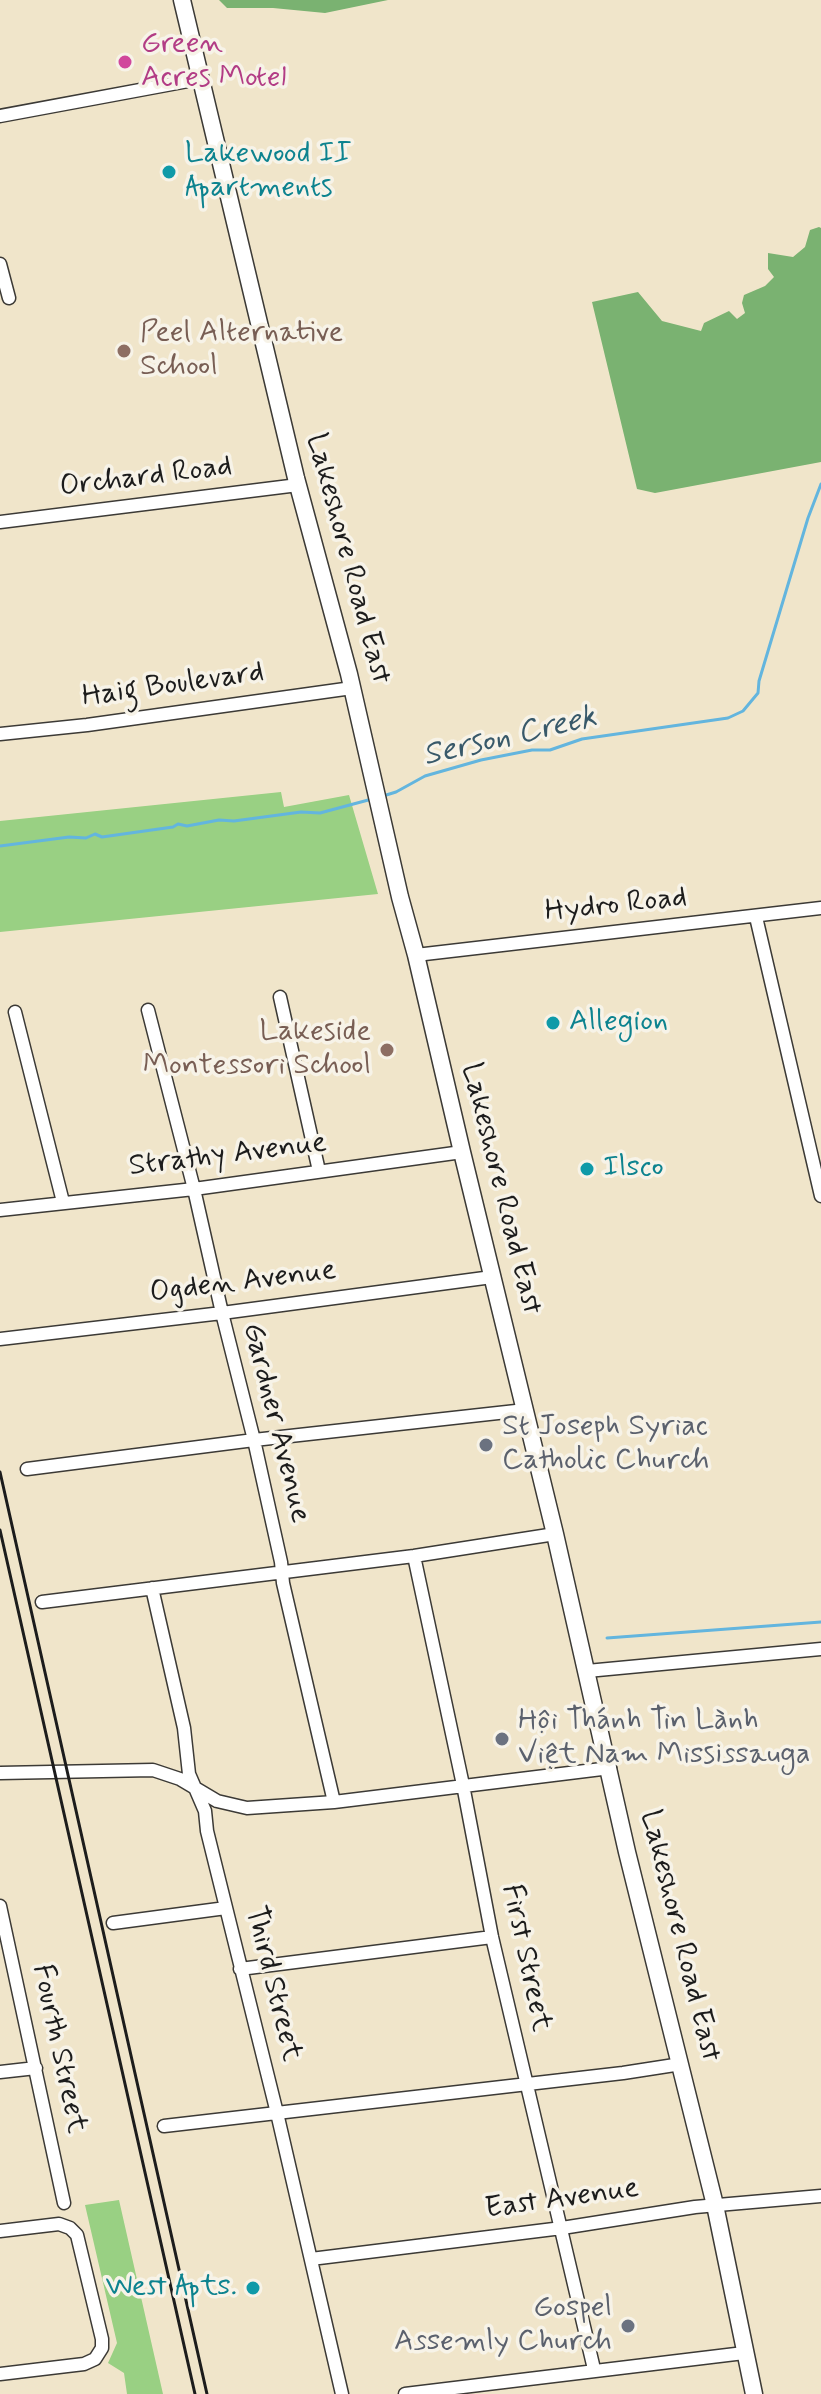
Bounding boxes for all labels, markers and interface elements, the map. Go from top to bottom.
place label: Green Acres Motel [141,27,286,98]
marker: Green Acres Motel [116,53,134,71]
place label: Lakewood II Apartments [185,137,352,208]
marker: Lakewood II Apartments [160,163,178,181]
place label: Peel Alternative School [140,316,343,386]
marker: Peel Alternative School [115,342,133,360]
street label: Lakeshore Road East [296,430,398,688]
street label: Orchard Road [58,450,234,506]
street label: Haig Boulevard [80,655,266,717]
water label: Serson Creek [419,699,601,777]
street label: Hydro Road [543,881,689,931]
place label: Allegion [569,1005,668,1041]
marker: Allegion [544,1014,562,1032]
place label: Lakeside Montessori School [143,1015,371,1086]
marker: Lakeside Montessori School [378,1041,396,1059]
street label: Lakeshore Road East [451,1060,549,1318]
street label: Strathy Avenue [127,1126,329,1186]
place label: Ilsco [603,1151,664,1187]
marker: Ilsco [578,1160,596,1178]
street label: Ogden Avenue [148,1254,338,1312]
street label: Gardner Avenue [233,1319,317,1527]
place label: St Joseph Syriac Catholic Church [502,1410,710,1480]
marker: St Joseph Syriac Catholic Church [477,1436,495,1454]
place label: Hội Thánh Tin Lành Việt Nam Mississauga [518,1704,810,1774]
marker: Hội Thánh Tin Lành Việt Nam Mississauga [493,1730,511,1748]
street label: Lakeshore Road East [630,1807,728,2065]
street label: First Street [492,1881,558,2035]
street label: Third Street [235,1903,309,2065]
street label: Fourth Street [23,1961,93,2137]
street label: East Avenue [483,2171,641,2229]
place label: West Apts. [105,2270,237,2306]
marker: West Apts. [244,2279,262,2297]
place label: Gospel Assemly Church [394,2291,612,2362]
marker: Gospel Assemly Church [619,2317,637,2335]

